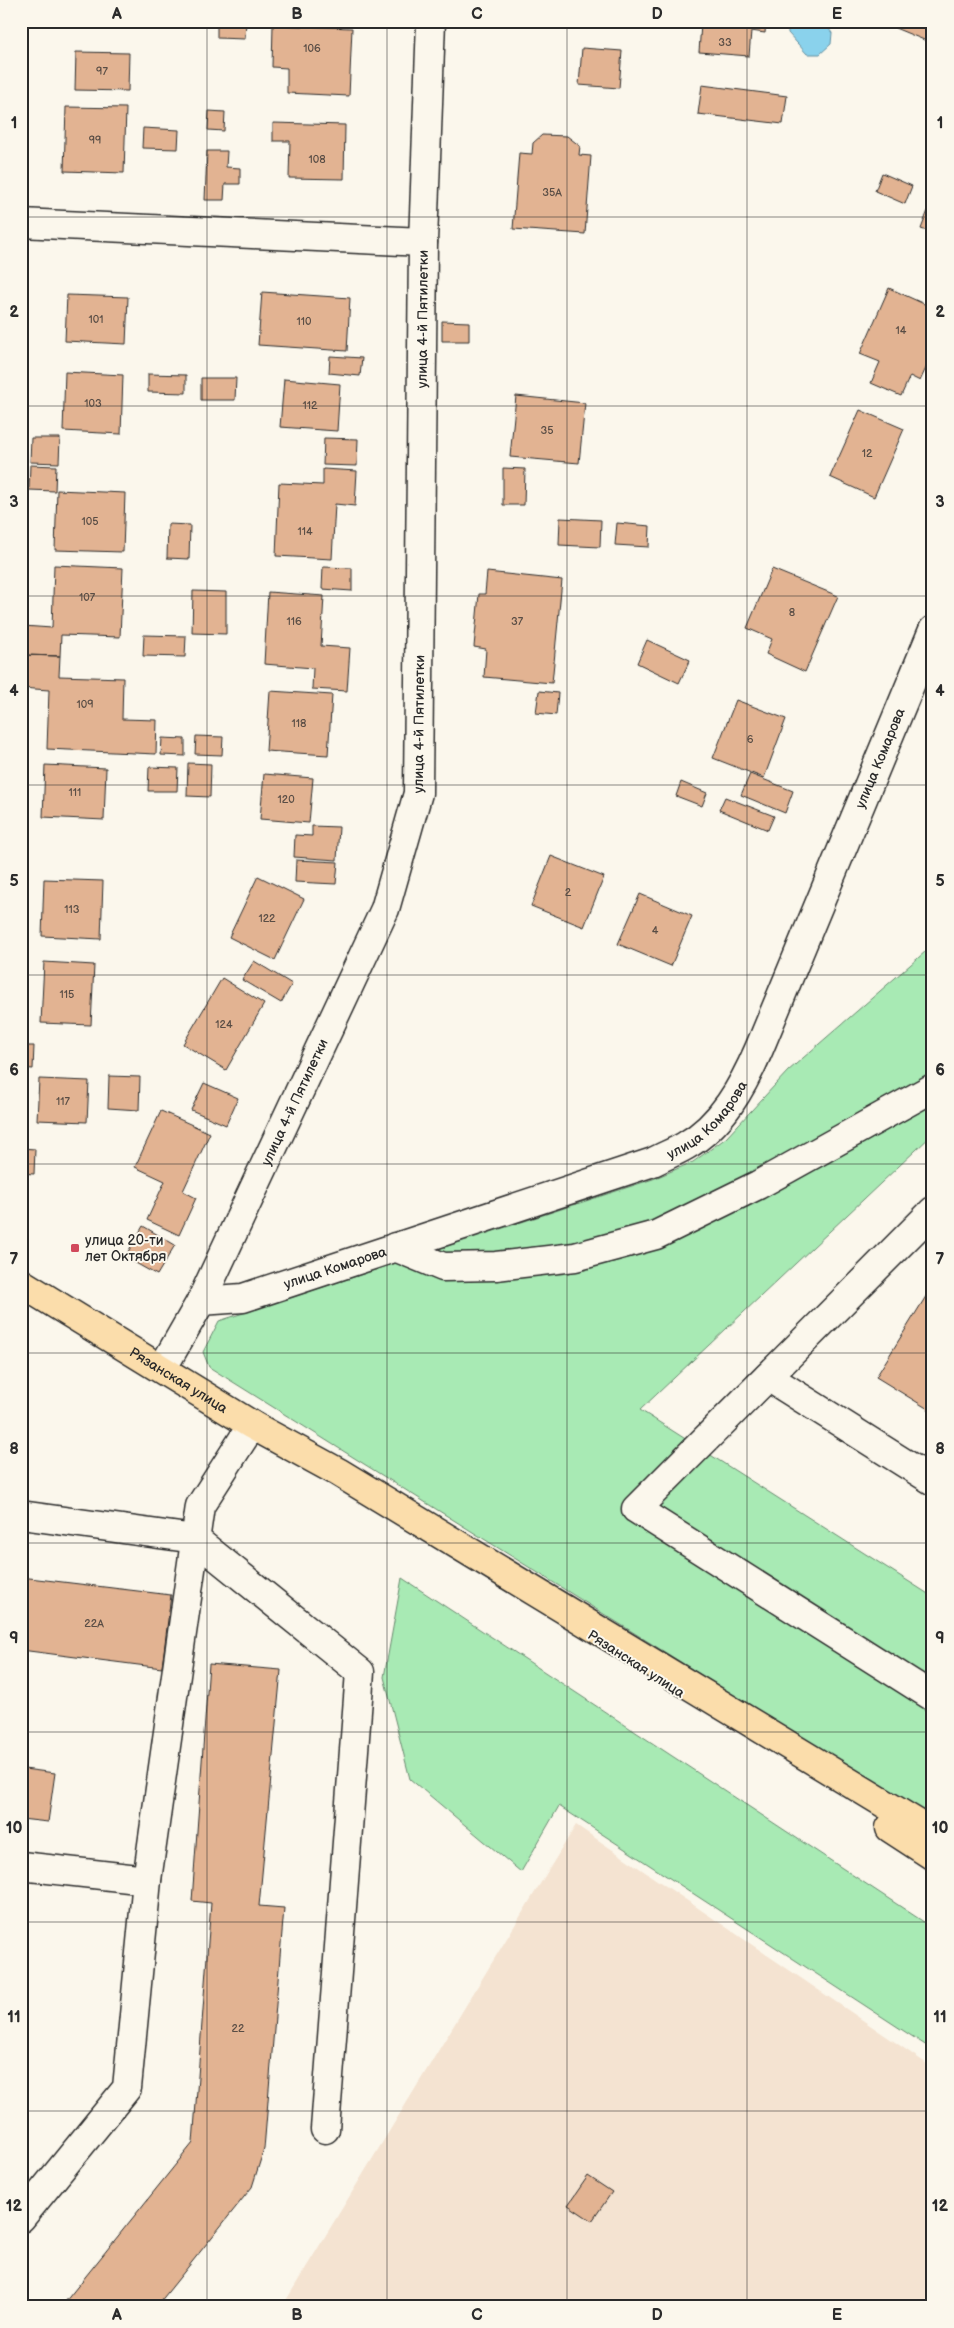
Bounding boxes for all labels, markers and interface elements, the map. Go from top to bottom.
text: A [111,5,122,24]
text: B [291,5,303,24]
text: C [471,5,483,24]
text: D [651,5,663,24]
text: E [832,5,842,24]
house number: 33 [718,36,732,49]
house number: 106 [303,42,321,55]
house number: 97 [96,65,108,78]
text: 1 [11,114,17,133]
text: 1 [937,114,943,133]
house number: 99 [89,134,101,147]
house number: 108 [308,153,326,166]
house number: 35А [542,186,562,199]
street label: улица 4-й Пятилетки [413,250,431,388]
text: 2 [9,303,19,322]
text: 2 [935,303,945,322]
house number: 101 [89,313,103,326]
house number: 110 [297,315,312,328]
house number: 14 [896,324,907,337]
house number: 103 [84,397,102,410]
house number: 112 [302,399,318,412]
house number: 35 [540,424,554,437]
house number: 12 [862,447,873,460]
text: 3 [9,493,19,512]
text: 3 [935,493,945,512]
house number: 105 [81,515,99,528]
house number: 114 [297,525,313,538]
house number: 107 [79,591,96,604]
house number: 8 [789,606,795,619]
house number: 116 [286,615,302,628]
house number: 37 [511,615,524,628]
street label: улица 4-й Пятилетки [409,655,428,793]
text: 4 [9,682,19,701]
text: 4 [935,682,945,701]
house number: 109 [76,698,94,711]
street label: улица Комарова [851,705,908,811]
house number: 118 [292,717,306,730]
house number: 6 [747,733,754,746]
house number: 111 [69,786,81,799]
house number: 120 [277,793,295,806]
text: 5 [9,872,19,891]
text: 5 [935,872,945,891]
house number: 2 [565,886,572,899]
house number: 113 [64,903,80,916]
house number: 122 [258,912,276,925]
house number: 4 [652,924,659,937]
house number: 115 [60,988,74,1001]
house number: 124 [215,1018,233,1031]
street label: улица 4-й Пятилетки [257,1036,331,1168]
text: 6 [9,1061,19,1080]
text: 6 [935,1061,945,1080]
street label: улица Комарова [664,1077,751,1163]
house number: 117 [56,1095,71,1108]
place label: улица 20-ти лет Октября [85,1232,166,1265]
marker: улица 20-ти лет Октября [69,1242,81,1254]
street label: улица Комарова [281,1242,389,1292]
text: 7 [10,1250,19,1269]
text: 7 [936,1250,945,1269]
street label: Рязанская улица [126,1343,232,1417]
text: 8 [9,1440,19,1459]
text: 8 [935,1440,945,1459]
house number: 22А [84,1617,104,1630]
street label: Рязанская улица [584,1626,688,1702]
text: 9 [9,1629,19,1648]
text: 9 [935,1629,945,1648]
text: 10 [6,1819,22,1838]
text: 10 [932,1819,948,1838]
text: 11 [7,2008,21,2027]
text: 11 [933,2008,947,2027]
house number: 22 [232,2022,245,2035]
text: 12 [6,2197,23,2216]
text: 12 [932,2197,949,2216]
text: A [111,2306,122,2325]
text: B [291,2306,303,2325]
text: C [471,2306,483,2325]
text: D [651,2306,663,2325]
text: E [832,2306,842,2325]

